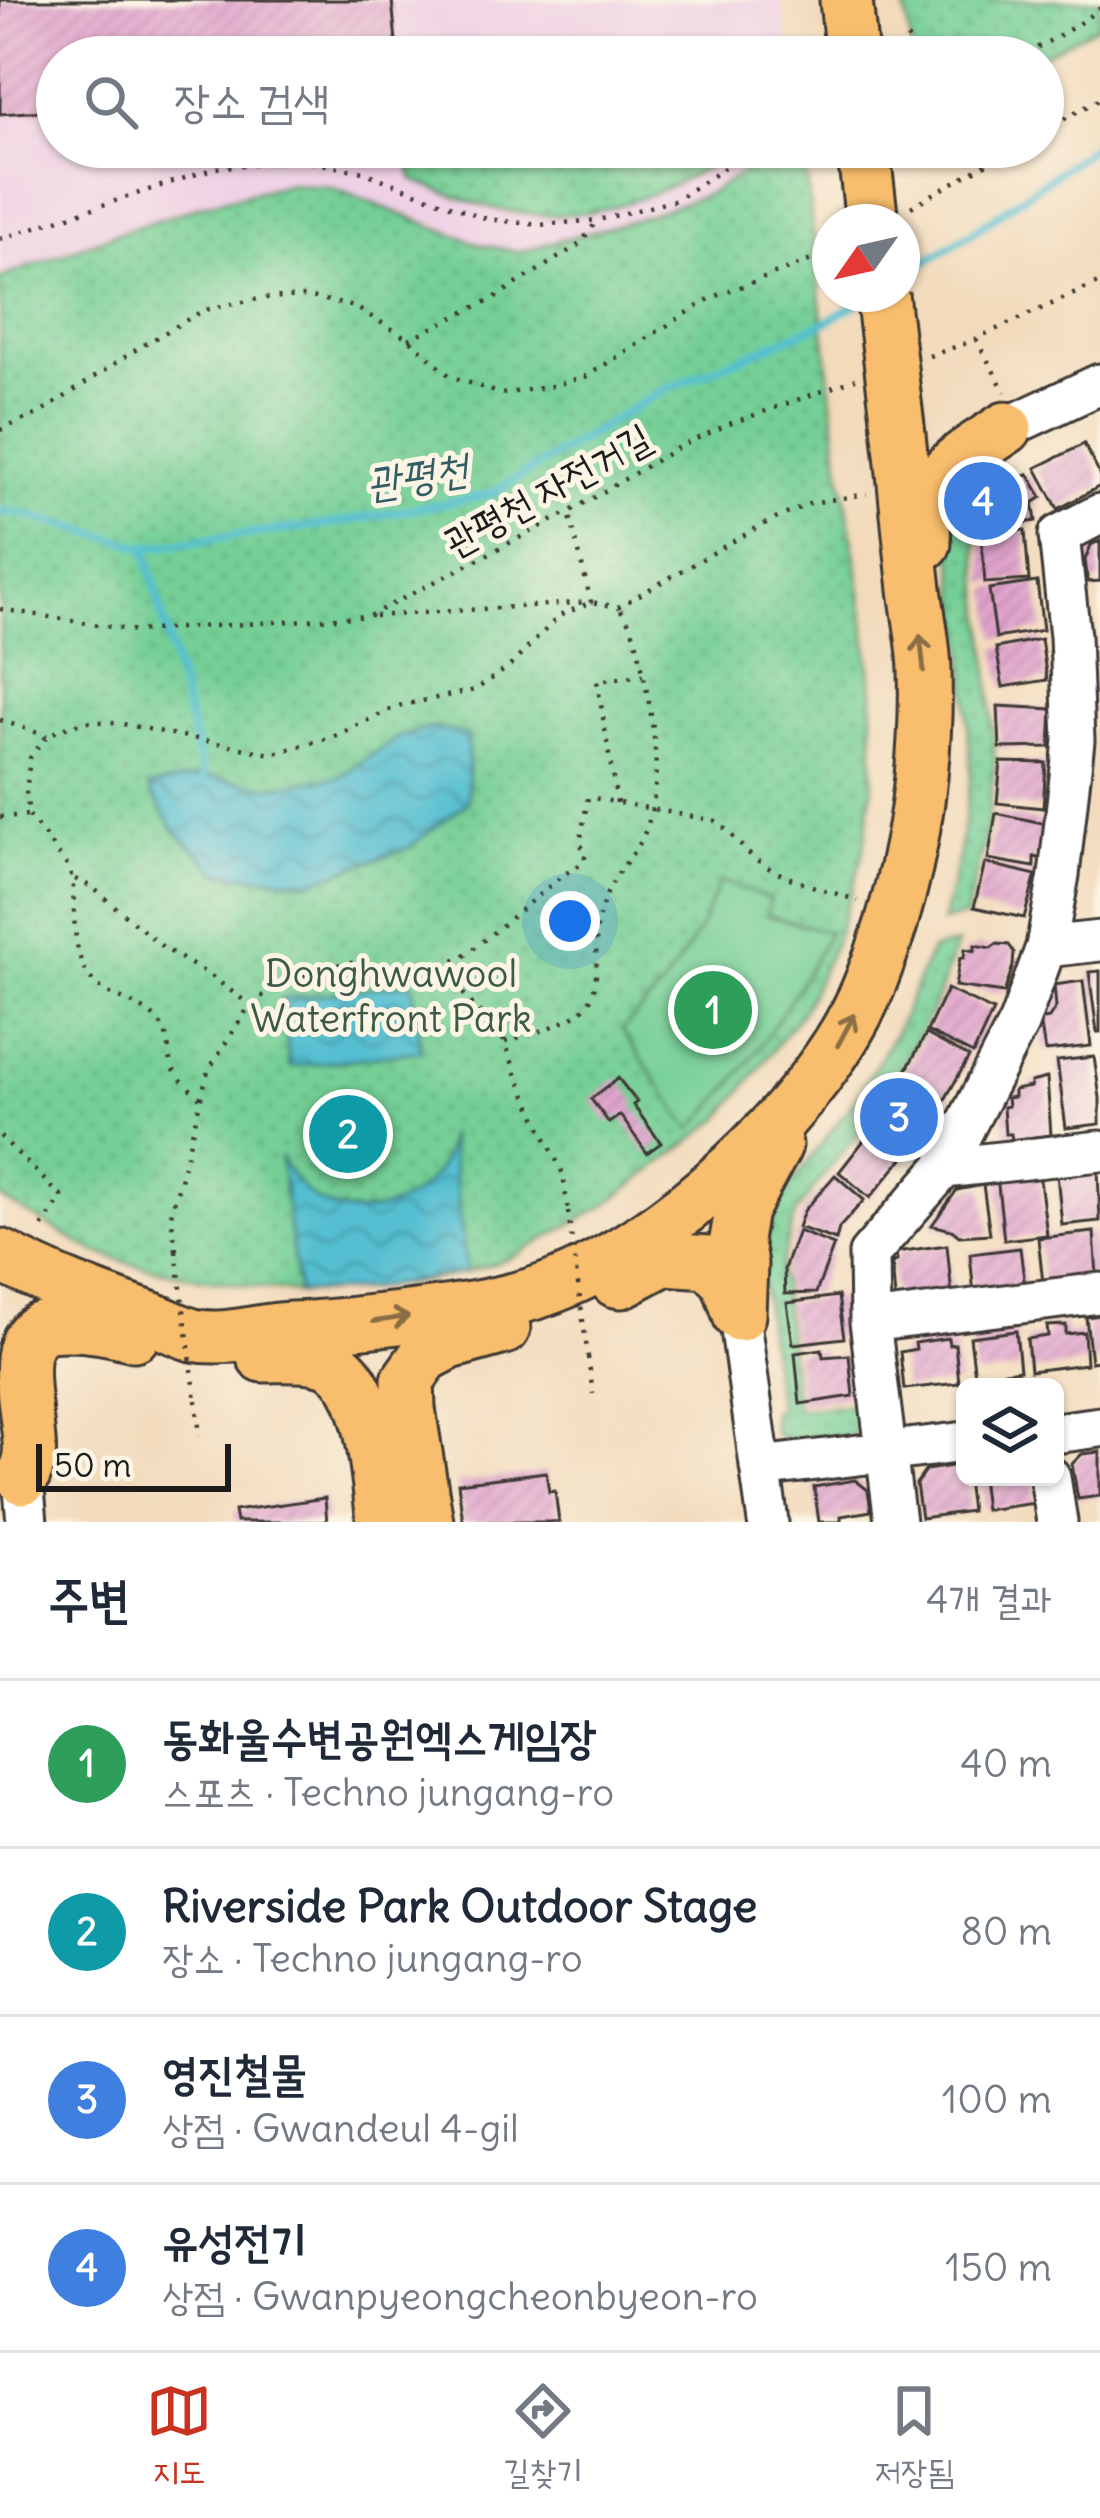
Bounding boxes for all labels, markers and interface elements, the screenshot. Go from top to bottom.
search box [36,36,1064,168]
icon: search [78,69,144,135]
text: 장소 검색 [174,73,330,129]
north arrow [812,204,920,312]
street label: 관평천 자전거길 [435,413,659,566]
water label: 관평천 [363,441,475,509]
pin: 4 [944,456,1022,546]
one-way arrow [911,634,933,673]
your location [540,891,600,951]
park label: Donghwawool Waterfront Park [250,949,532,1043]
pin: 1 [674,965,752,1055]
one-way arrow [835,1014,858,1049]
pin: 3 [860,1072,938,1162]
pin: 2 [309,1089,387,1179]
one-way arrow [371,1307,410,1330]
map controls [956,1378,1064,1486]
button: layers [956,1378,1064,1486]
scale bar [36,1438,231,1491]
text: 50 m [54,1444,131,1486]
text: 주변 [48,1567,130,1631]
text: 4개 결과 [926,1575,1052,1624]
text: 동화울수변공원엑스게임장 [162,1709,597,1765]
text: 1 [79,1739,95,1788]
text: 40 m [960,1739,1052,1788]
text: 스포츠 · Techno jungang-ro [162,1768,614,1817]
text: Riverside Park Outdoor Stage [162,1878,757,1934]
text: 2 [76,1907,98,1956]
text: 80 m [960,1907,1052,1956]
text: 장소 · Techno jungang-ro [162,1934,583,1983]
text: 영진철물 [162,2045,307,2101]
text: 3 [76,2075,98,2124]
text: 100 m [942,2075,1052,2124]
text: 상점 · Gwandeul 4-gil [162,2104,519,2153]
text: 유성전기 [162,2213,307,2269]
text: 4 [76,2243,98,2292]
text: 150 m [945,2243,1052,2292]
text: 상점 · Gwanpyeongcheonbyeon-ro [162,2272,758,2321]
tab: 지도 [146,2378,212,2494]
tab: 길찾기 [503,2378,583,2494]
tab: 저장됨 [875,2378,954,2494]

